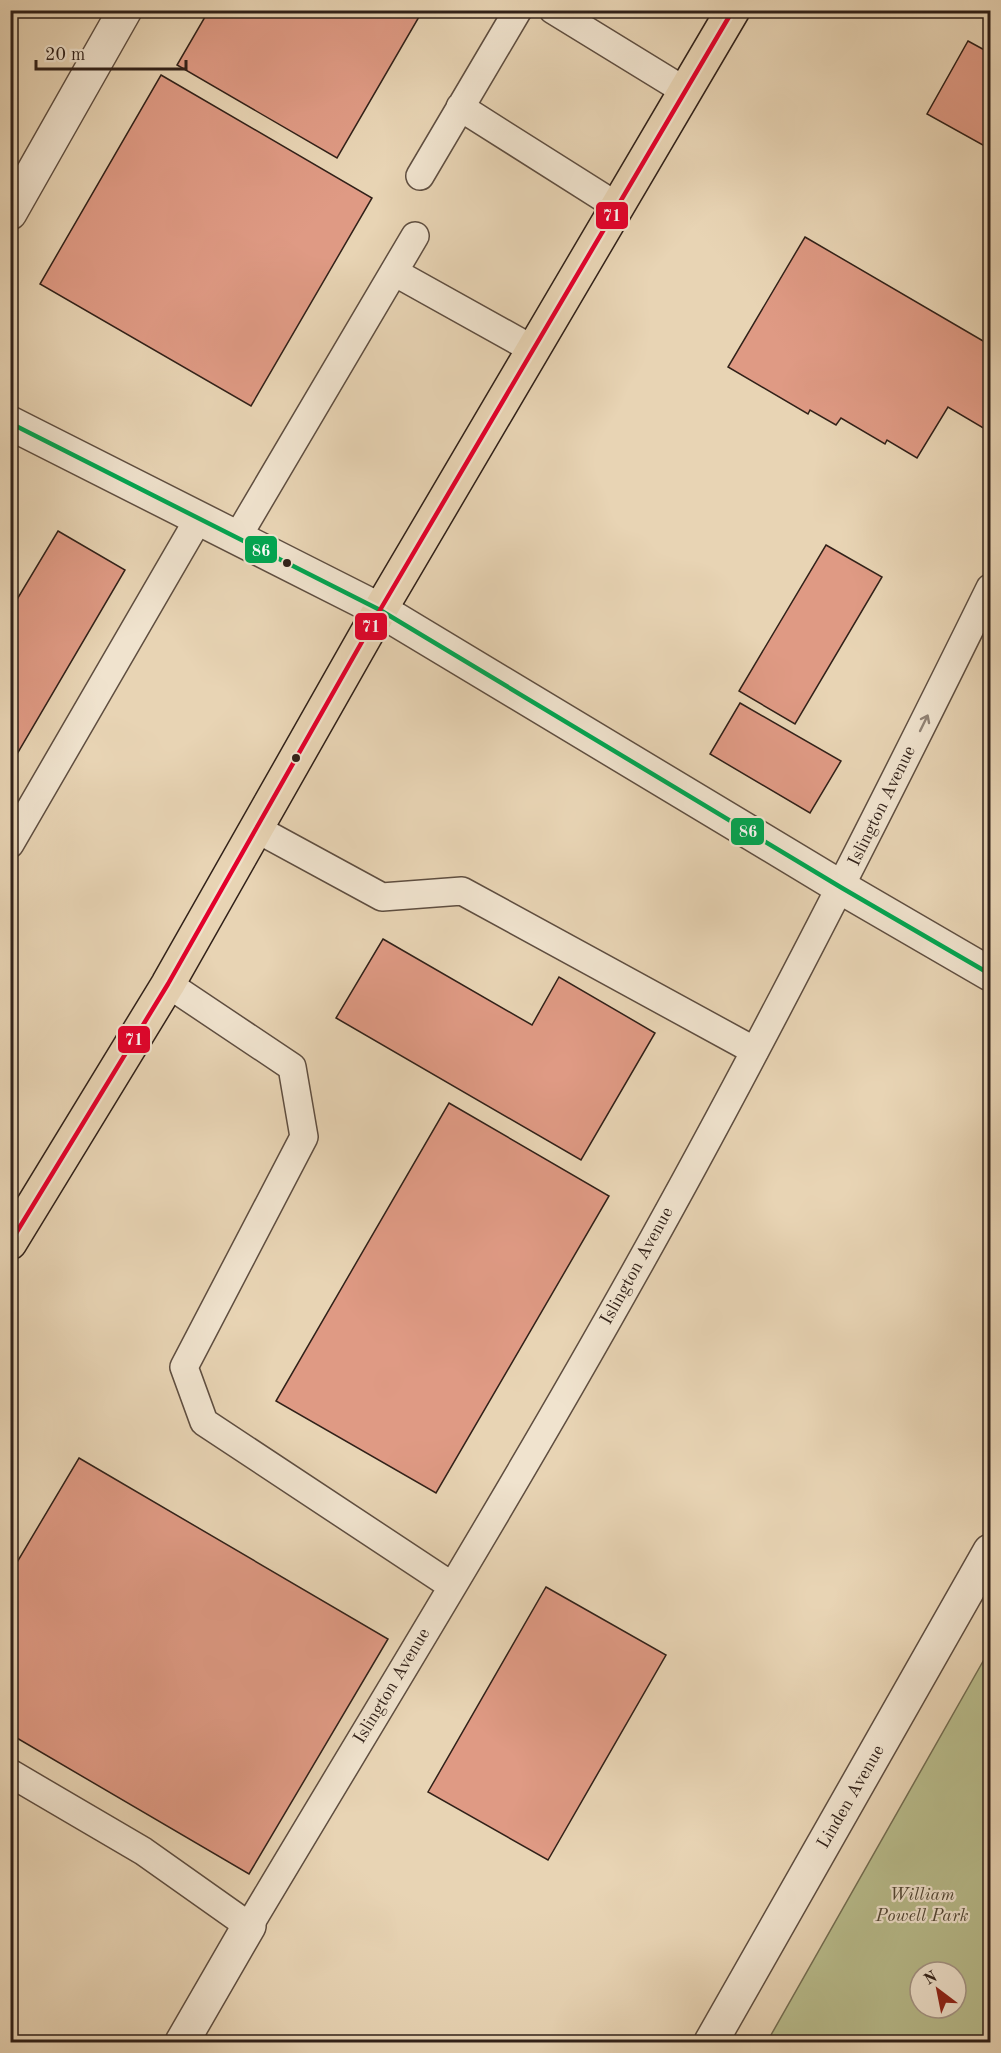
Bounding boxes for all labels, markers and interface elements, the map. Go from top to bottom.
scale bar [36,33,186,71]
text: 20 m [45,46,85,64]
line badge: 71 [595,201,629,230]
text: 71 [603,209,621,225]
line badge: 86 [244,535,278,564]
text: 86 [252,544,270,560]
unlabelled marker [281,557,293,569]
line badge: 71 [354,612,388,641]
text: 71 [362,620,380,636]
one-way arrow [918,714,930,732]
street label: Islington Avenue [845,743,919,869]
unlabelled marker [290,752,302,764]
line badge: 86 [730,817,765,846]
text: 86 [739,825,757,841]
line badge: 71 [117,1025,151,1054]
text: 71 [125,1033,143,1049]
street label: Islington Avenue [597,1204,677,1328]
street label: Islington Avenue [350,1625,434,1747]
street label: Linden Avenue [814,1742,888,1852]
park label: William Powell Park [874,1886,969,1925]
north arrow [908,1960,968,2020]
text: N [922,1969,941,1989]

